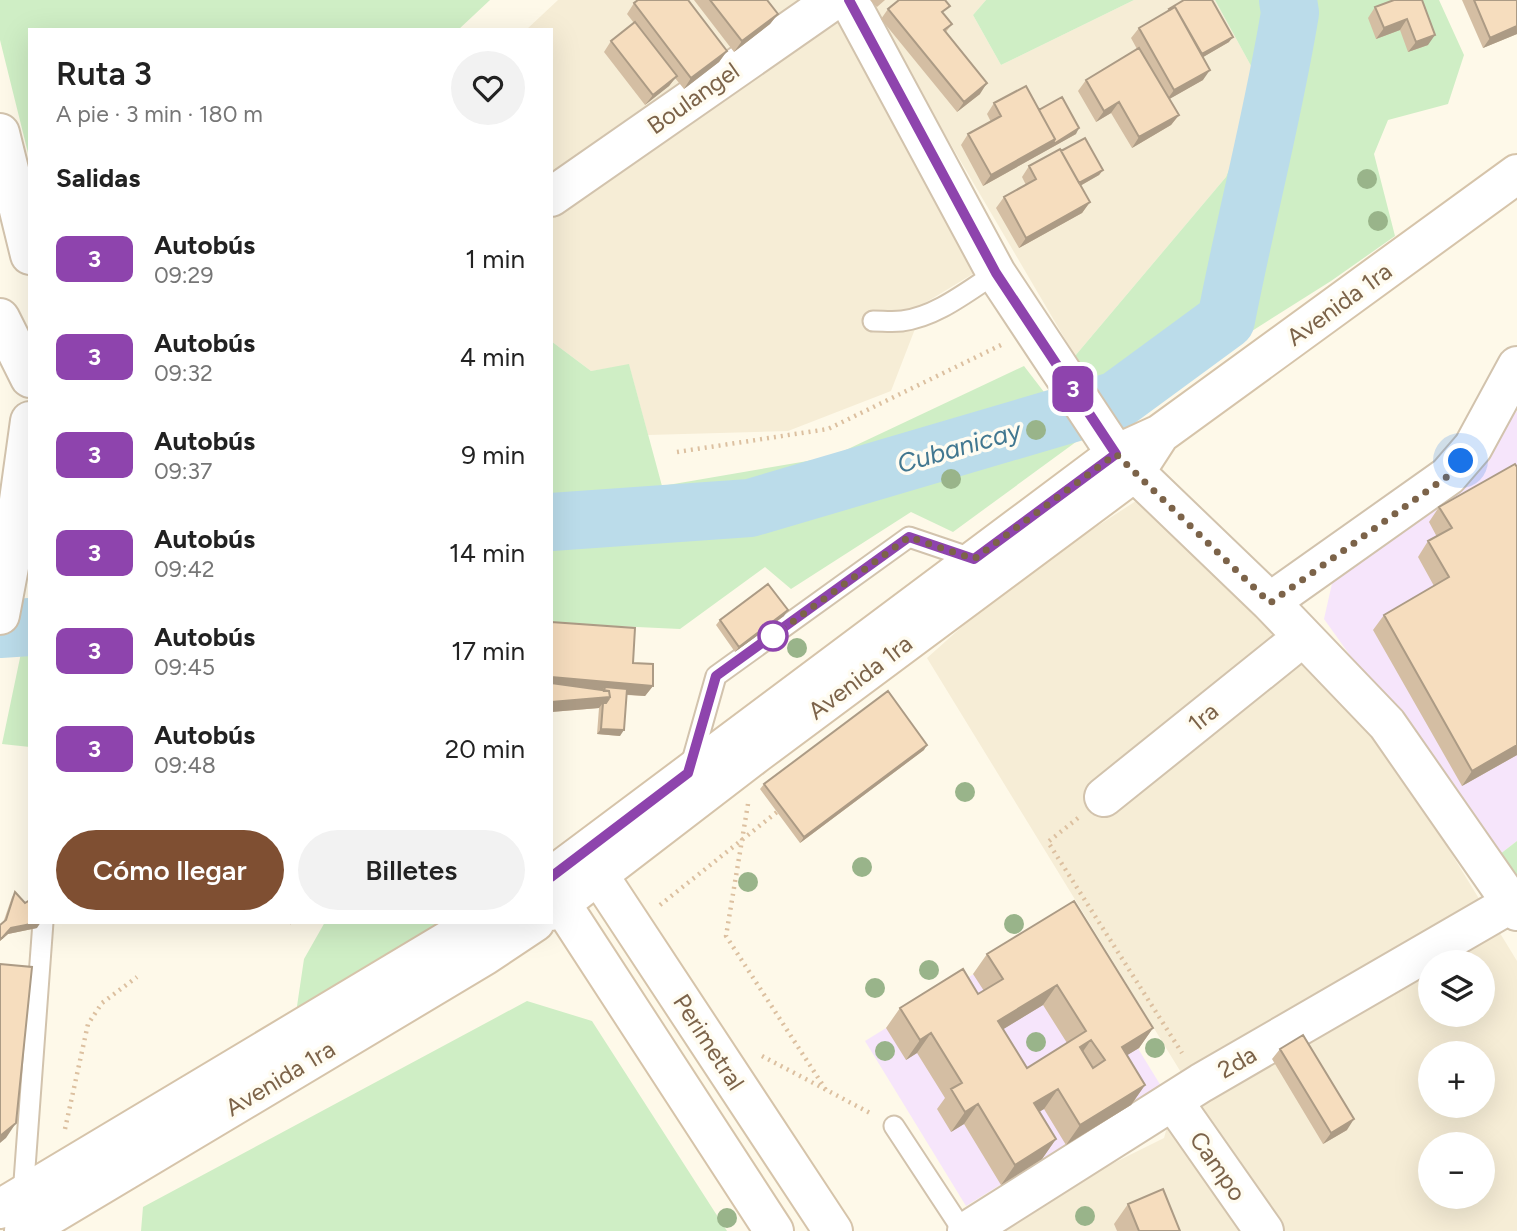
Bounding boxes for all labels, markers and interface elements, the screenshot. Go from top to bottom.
button: heart [451,51,525,125]
text: Ruta 3 [56,54,152,93]
street label: Boulangel [642,56,744,140]
text: A pie · 3 min · 180 m [56,100,263,128]
text: Salidas [56,162,140,194]
text: Autobús [154,229,255,261]
text: 1 min [465,243,525,275]
text: 3 [88,244,101,273]
street label: Avenida 1ra [1281,256,1397,352]
text: 09:29 [154,261,213,289]
text: Autobús [154,327,255,359]
text: 4 min [460,341,525,373]
text: 3 [88,342,101,371]
text: 09:32 [154,359,213,387]
line badge: 3 [1050,366,1096,412]
text: 3 [1066,374,1080,403]
water label: Cubanicay [893,414,1026,480]
text: Autobús [154,425,255,457]
text: 9 min [461,439,525,471]
text: 3 [88,440,101,469]
your location [1443,443,1478,478]
text: 09:37 [154,457,212,485]
text: Autobús [154,523,255,555]
text: 14 min [449,537,525,569]
text: 3 [88,538,101,567]
text: 09:42 [154,555,215,583]
text: Autobús [154,621,255,653]
unlabelled marker [758,621,788,651]
street label: Avenida 1ra [802,628,918,726]
text: 17 min [451,635,525,667]
text: 3 [88,636,101,665]
text: 09:45 [154,653,215,681]
street label: 1ra [1182,696,1224,738]
text: Autobús [154,719,255,751]
text: 20 min [445,733,525,765]
text: 3 [88,734,101,763]
text: 09:48 [154,751,216,779]
button: Cómo llegar [56,830,284,910]
button: Billetes [298,830,525,910]
map controls [1418,950,1495,1209]
button: layers [1418,950,1495,1027]
street label: Perimetral [667,989,751,1095]
street label: Avenida 1ra [220,1034,340,1122]
street label: 2da [1213,1040,1261,1084]
button: + [1418,1041,1495,1118]
street label: Campo [1184,1126,1252,1206]
button: − [1418,1132,1495,1209]

